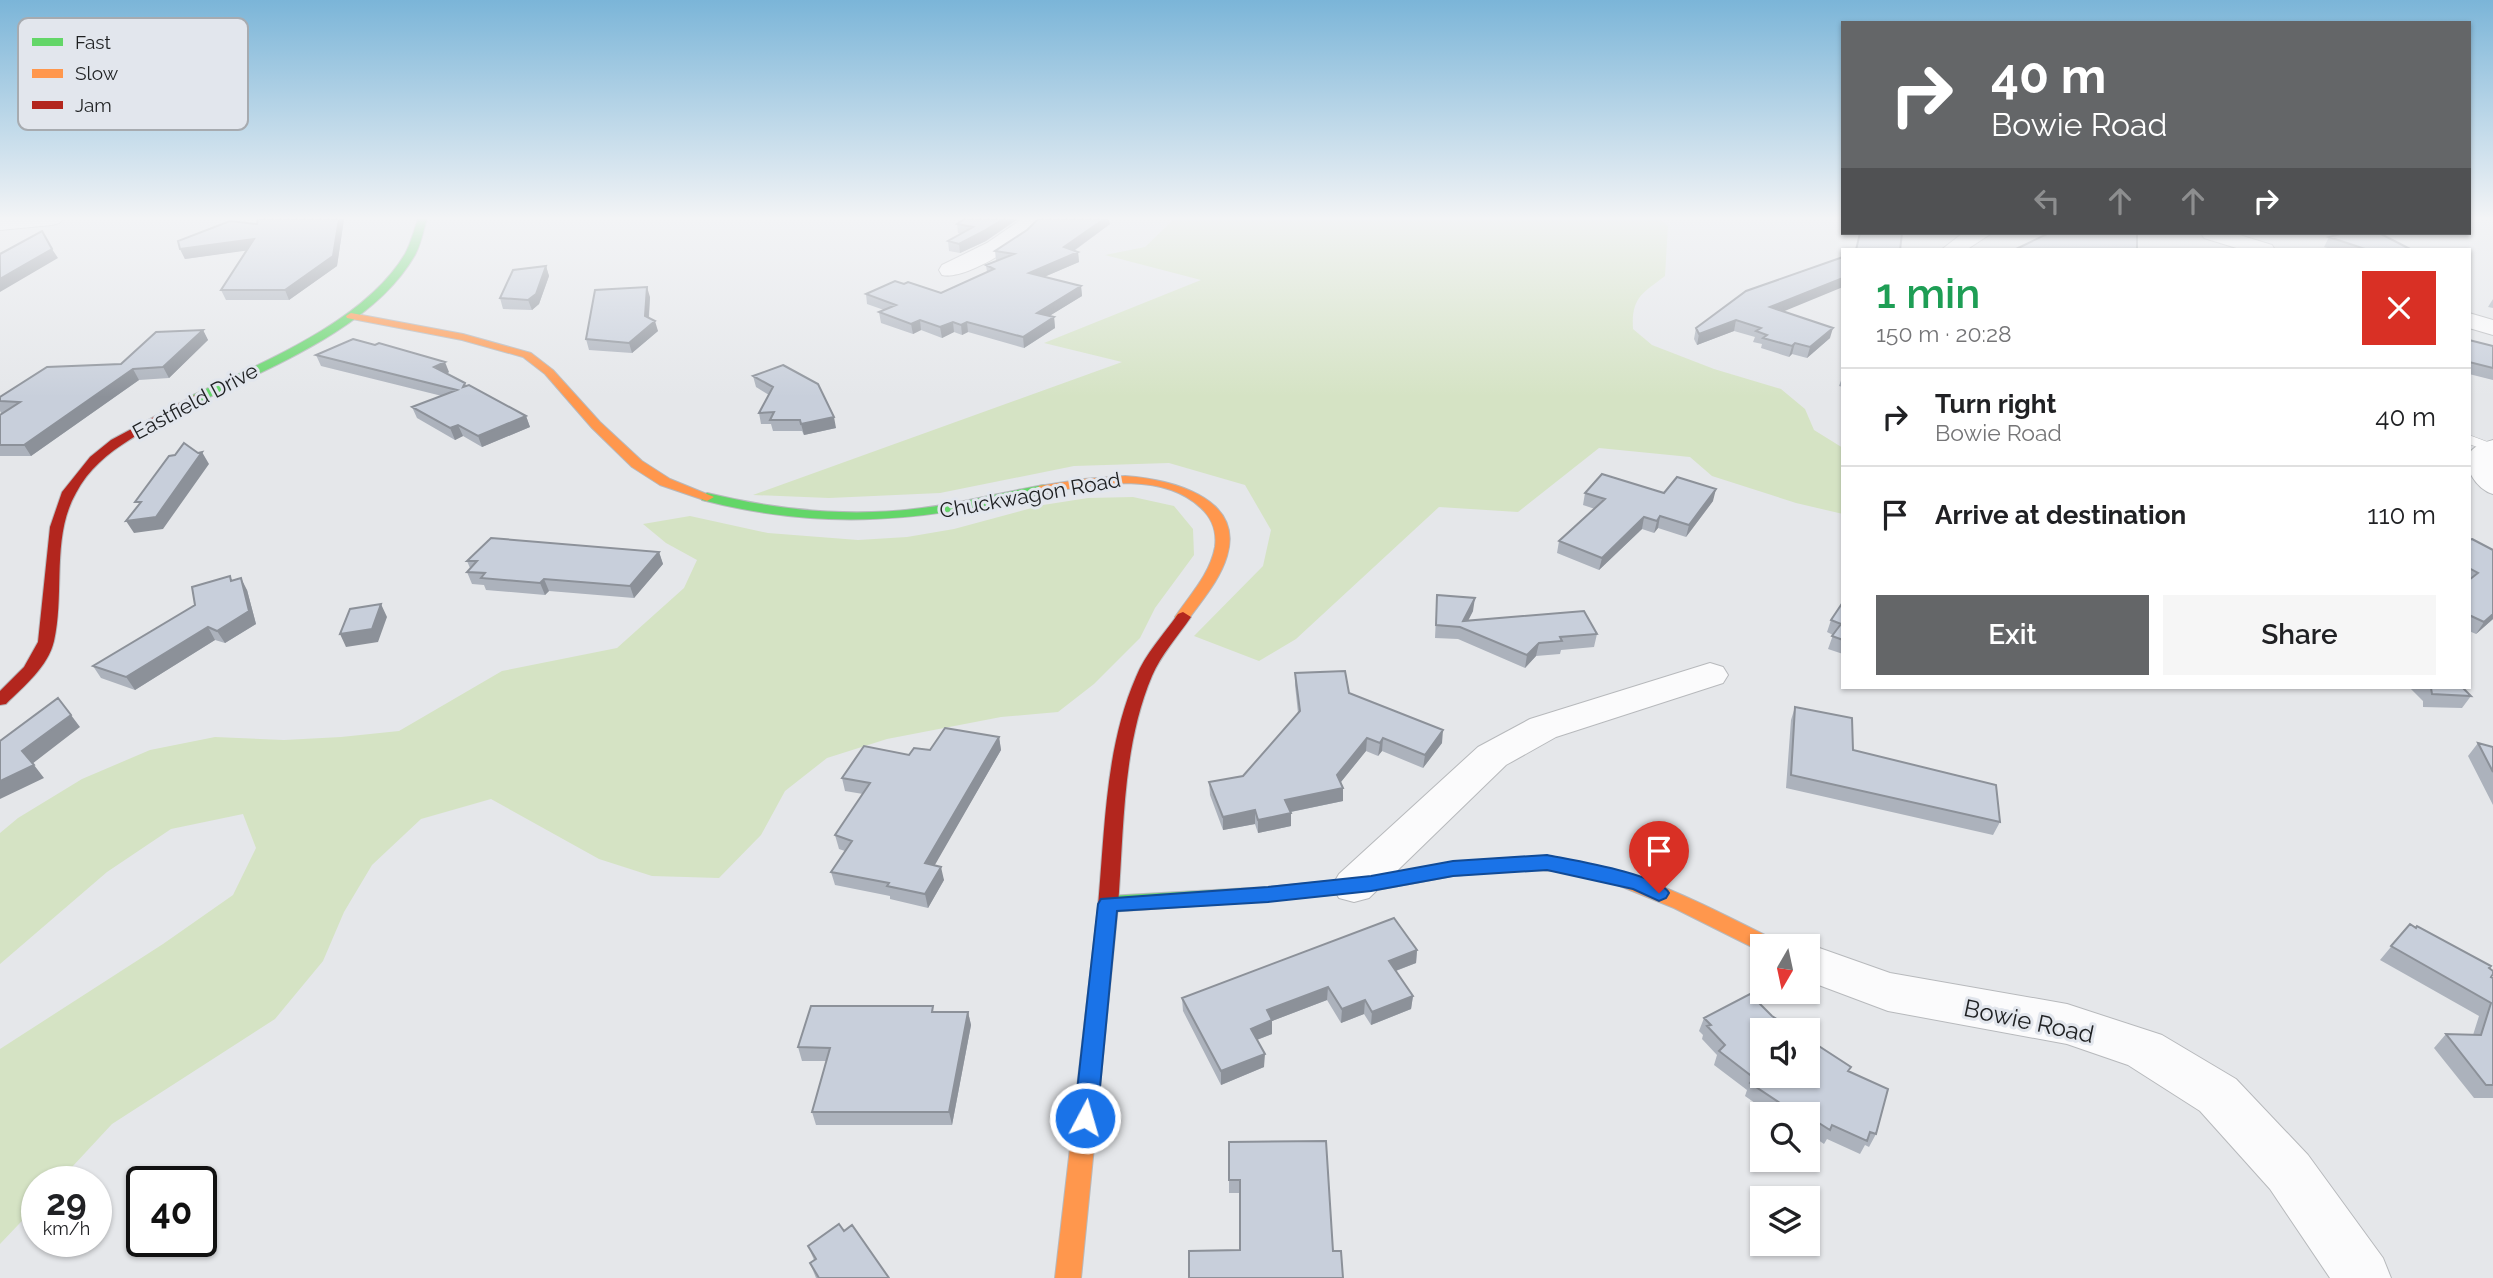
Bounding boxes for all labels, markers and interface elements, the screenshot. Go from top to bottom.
legend [18,18,248,130]
text: Fast [75,31,111,53]
text: 40 m [1991,47,2106,104]
icon: right [1876,49,1967,140]
text: Slow [75,62,119,84]
text: Jam [75,94,112,116]
text: Bowie Road [1991,106,2167,143]
icon: left [2028,182,2066,220]
icon: ahead [2101,182,2139,220]
icon: ahead [2174,182,2212,220]
icon: right [2247,182,2285,220]
text: 1 min [1876,269,1980,318]
button: close [2362,271,2436,345]
text: 150 m · 20:28 [1876,320,2012,347]
street label: Eastfield Drive [128,357,262,445]
text: Turn right [1935,389,2056,419]
icon: right [1876,398,1914,436]
text: 40 m [2375,402,2436,432]
text: Bowie Road [1935,419,2062,446]
street label: Chuckwagon Road [937,467,1123,523]
icon: arrive [1876,496,1914,534]
text: Arrive at destination [1935,500,2186,530]
text: 110 m [2367,500,2436,530]
button: Exit [1876,595,2149,675]
button: Share [2163,595,2436,675]
pin [1629,821,1689,893]
icon: arrive [1640,832,1678,870]
north arrow [1750,934,1820,1004]
map controls [1750,934,1820,1256]
street label: Bowie Road [1961,993,2097,1049]
button: sound [1750,1018,1820,1088]
position arrow [1048,1081,1122,1155]
button: search [1750,1102,1820,1172]
speed limit sign: 40 [126,1166,217,1257]
text: 29 [46,1182,87,1223]
button: layers [1750,1186,1820,1256]
text: km/h [43,1218,90,1239]

